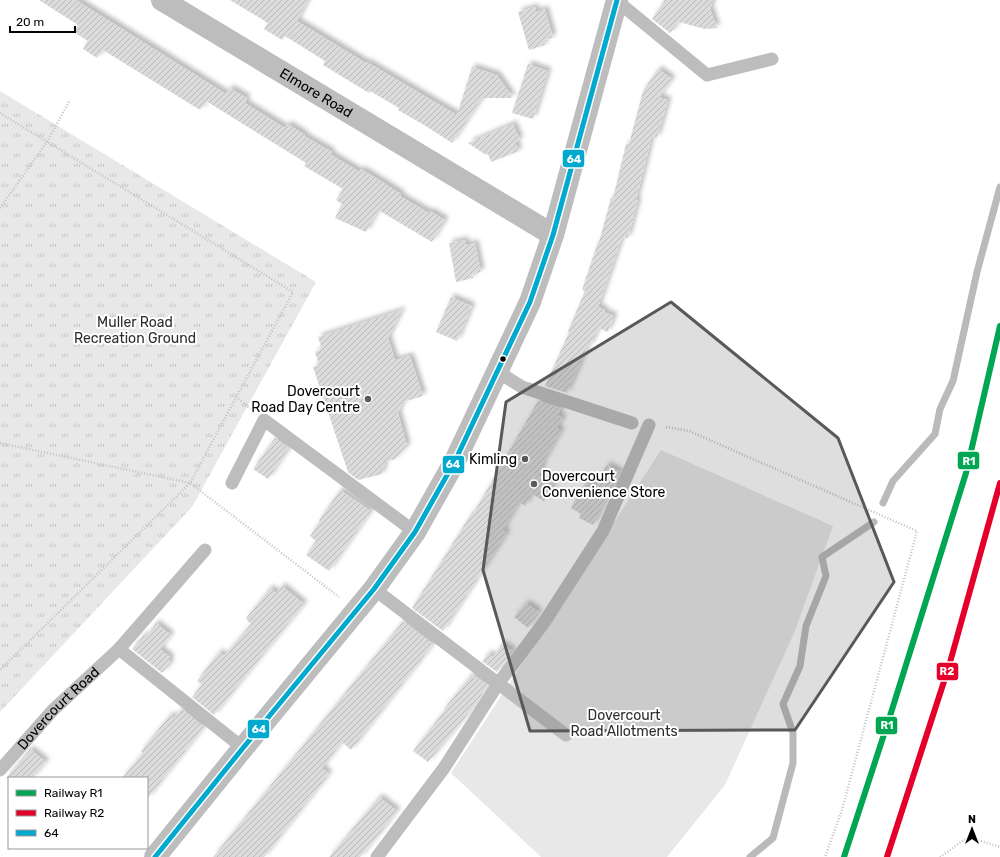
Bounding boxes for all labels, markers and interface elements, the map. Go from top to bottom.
scale bar [10,8,75,34]
text: 20 m [16,15,44,29]
street label: Elmore Road [276,65,356,122]
line badge: 64 [562,149,585,168]
text: 64 [567,153,582,166]
park label: Muller Road Recreation Ground [74,314,196,347]
unlabelled marker [498,354,508,364]
place label: Dovercourt Road Day Centre [251,383,361,416]
marker: Dovercourt Road Day Centre [363,394,373,404]
place label: Kimling [469,451,517,468]
line badge: R1 [957,451,980,470]
marker: Kimling [520,454,530,464]
line badge: 64 [442,455,465,474]
text: R1 [962,455,976,468]
text: 64 [446,458,461,471]
place label: Dovercourt Convenience Store [542,468,666,501]
marker: Dovercourt Convenience Store [529,479,539,489]
line badge: R2 [936,662,959,681]
street label: Dovercourt Road [14,664,103,753]
text: R2 [940,665,954,678]
park label: Dovercourt Road Allotments [570,707,678,740]
line badge: R1 [875,716,898,735]
line badge: 64 [247,719,270,739]
text: R1 [880,719,894,732]
text: 64 [252,723,267,736]
legend [8,777,148,849]
text: Railway R1 [44,786,102,800]
text: Railway R2 [44,806,104,820]
north arrow [952,809,992,849]
text: N [968,813,976,826]
text: 64 [44,826,59,840]

